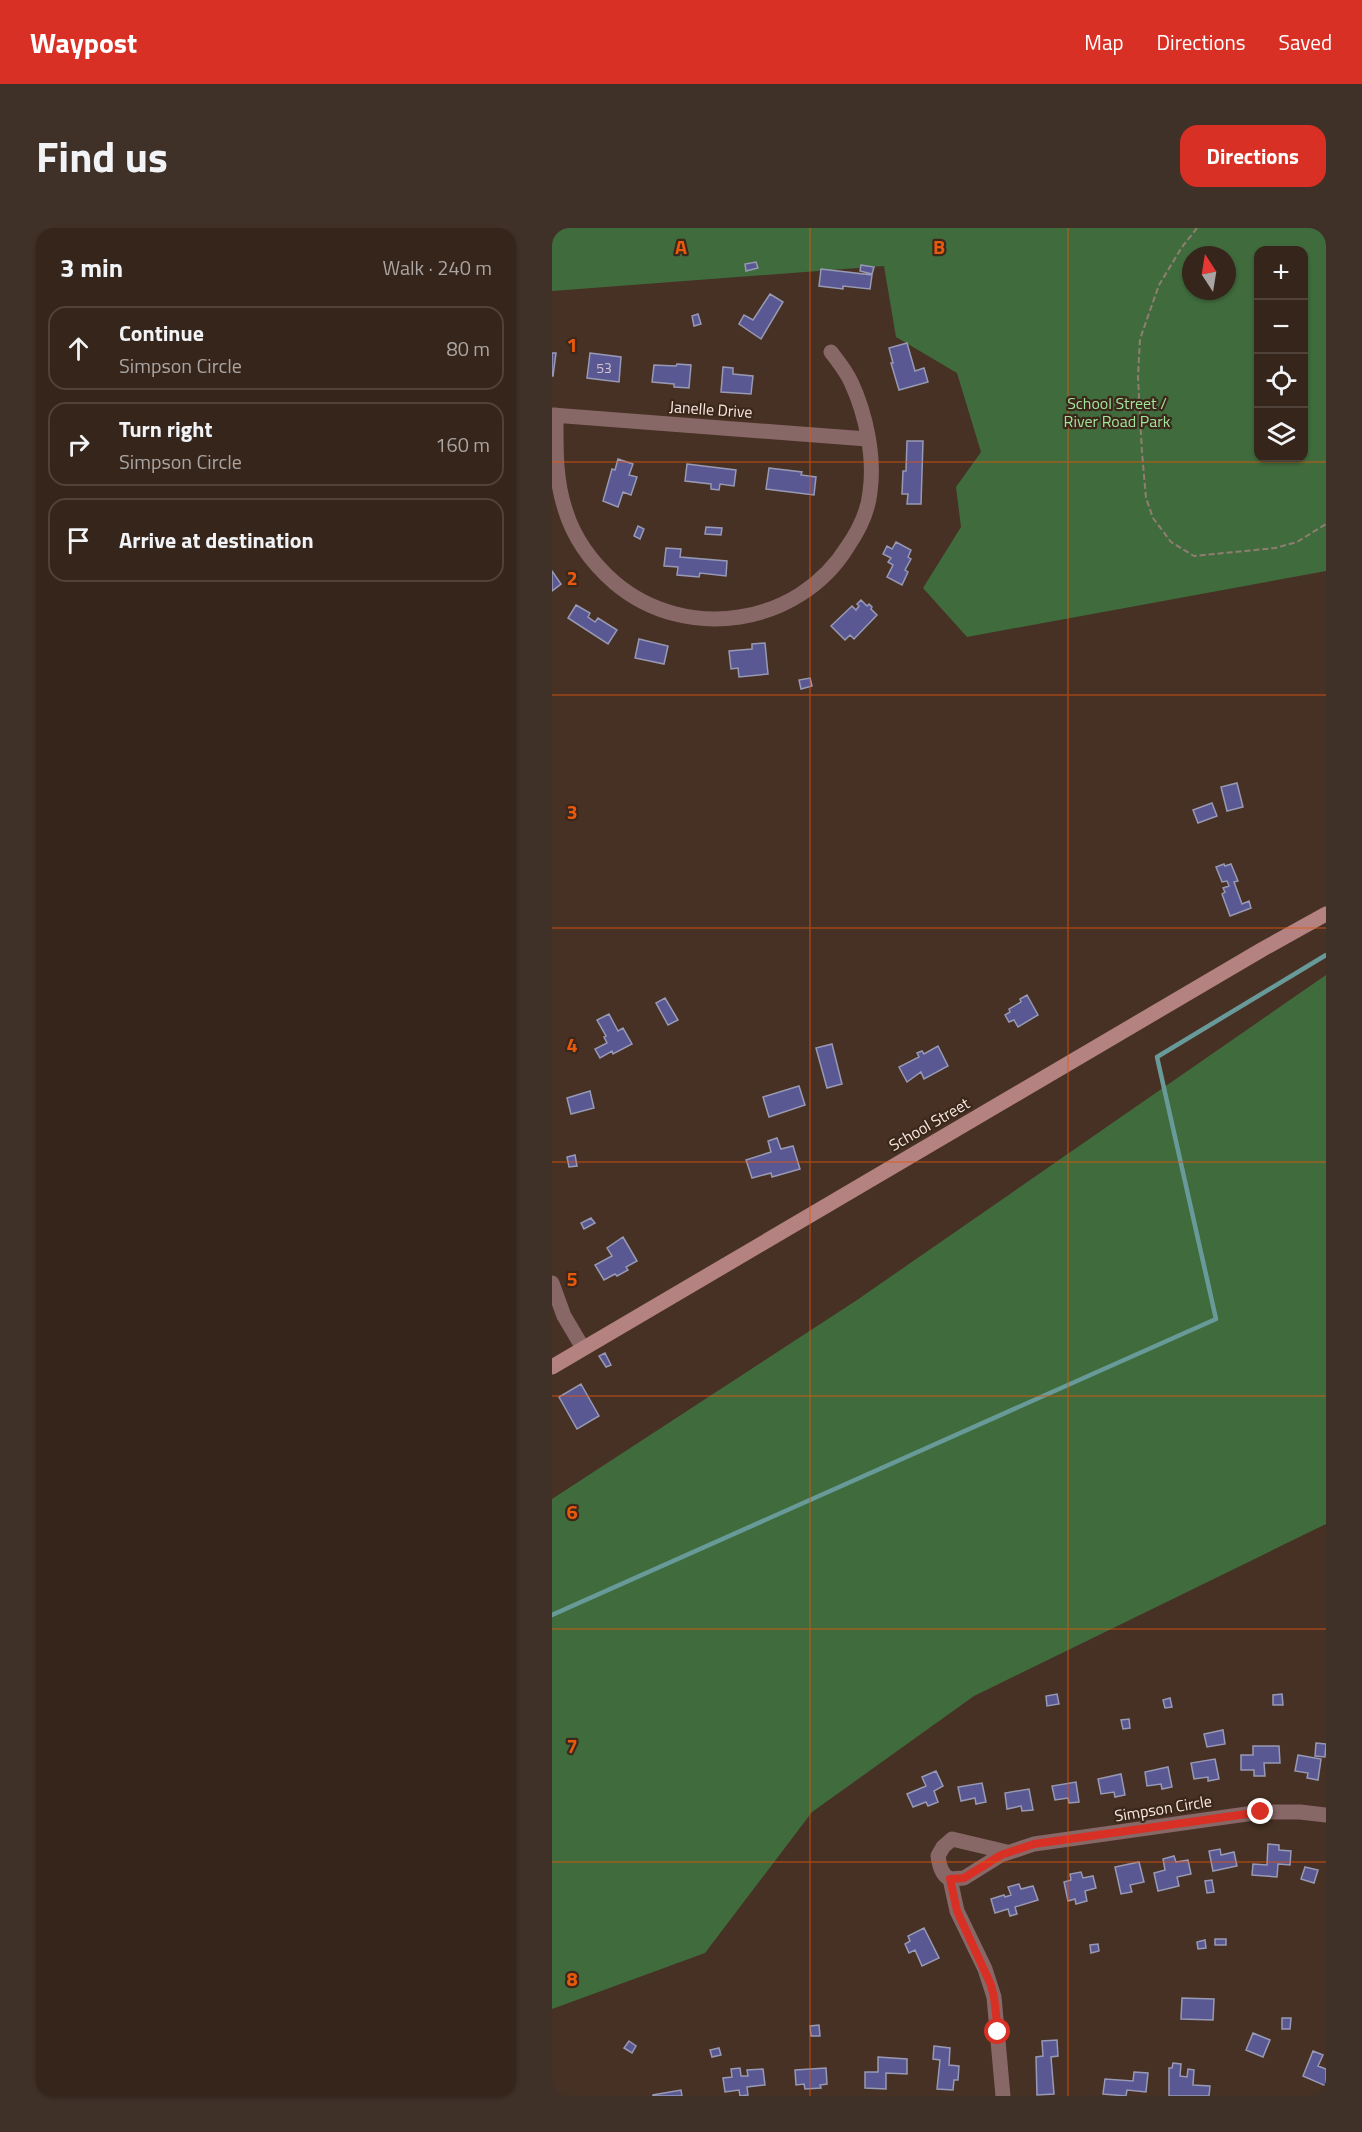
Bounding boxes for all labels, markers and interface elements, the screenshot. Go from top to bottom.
text: Waypost [30,21,137,64]
text: Map [1084,26,1124,58]
text: Directions [1157,26,1246,58]
text: Saved [1279,26,1332,58]
text: Find us [36,124,168,188]
button: Directions [1180,125,1326,187]
text: A [675,231,687,262]
text: B [933,231,945,262]
north arrow [1182,246,1236,300]
map controls [1254,246,1308,462]
button: + [1254,246,1308,300]
text: 3 min [60,248,123,287]
text: Walk · 240 m [383,252,492,283]
button: − [1254,300,1308,354]
text: Continue [119,316,204,350]
text: 1 [566,329,578,360]
icon: ahead [62,332,95,365]
text: 80 m [446,333,490,364]
text: Simpson Circle [119,350,242,381]
button: locate [1254,354,1308,408]
house number: 53 [596,357,612,378]
park label: School Street / River Road Park [1064,391,1171,433]
street label: Janelle Drive [669,394,753,424]
button: layers [1254,408,1308,462]
text: Turn right [119,412,213,446]
icon: right [62,428,95,461]
text: 160 m [435,429,490,460]
text: Simpson Circle [119,446,242,477]
text: Arrive at destination [119,523,314,557]
icon: arrive [62,524,95,557]
text: 2 [566,562,578,593]
text: 3 [566,796,578,827]
text: 4 [566,1029,578,1060]
street label: School Street [884,1091,974,1157]
text: 5 [566,1263,578,1294]
text: 6 [566,1496,578,1527]
text: 7 [566,1730,578,1761]
street label: Simpson Circle [1113,1788,1213,1828]
route end [1247,1798,1273,1824]
text: 8 [566,1963,578,1994]
route start [984,2018,1010,2044]

